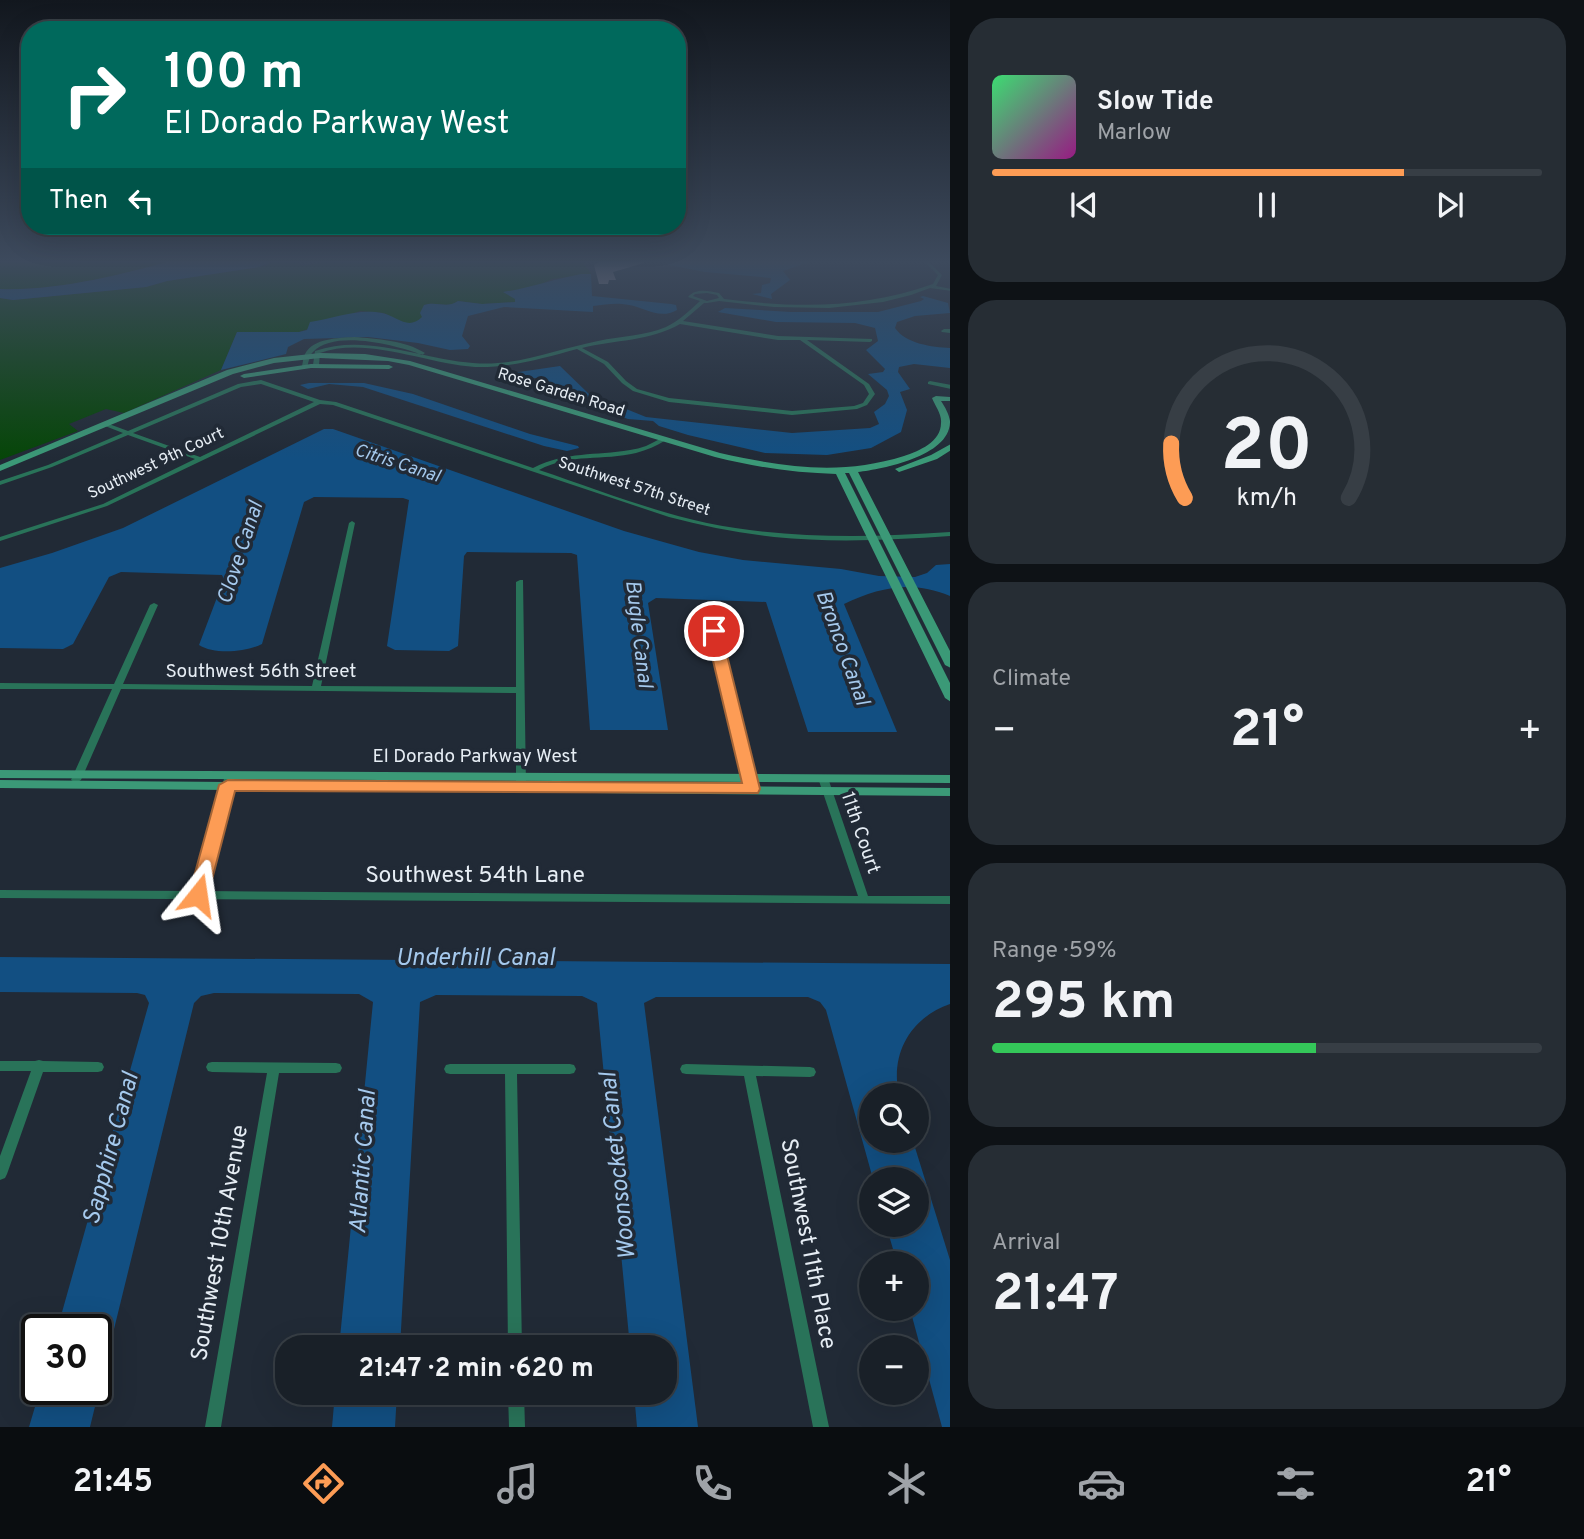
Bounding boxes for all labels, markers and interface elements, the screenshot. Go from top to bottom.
text: 100 m [164,44,303,106]
icon: right [49,49,140,140]
text: Slow Tide [1097,86,1214,119]
text: El Dorado Parkway West [164,105,509,145]
text: Marlow [1097,119,1171,148]
icon: left [122,182,160,220]
text: Then [49,185,108,218]
icon: previous [1065,186,1103,224]
icon: pause [1248,186,1286,224]
icon: next [1431,186,1469,224]
street label: Rose Garden Road [495,364,627,422]
text: 20 [1221,404,1313,496]
street label: Southwest 9th Court [85,424,227,504]
water label: Citris Canal [351,439,444,489]
street label: Southwest 57th Street [555,453,713,521]
text: km/h [1237,482,1297,514]
water label: Clove Canal [212,497,271,608]
water label: Bugle Canal [618,579,658,691]
water label: Bronco Canal [809,587,876,711]
pin [684,601,744,661]
icon: arrive [695,612,733,650]
street label: Southwest 56th Street [166,660,356,684]
text: Climate [992,665,1071,694]
text: 21° [1230,699,1304,765]
text: − [992,708,1017,757]
text: + [1517,708,1542,757]
street label: El Dorado Parkway West [372,745,578,769]
street label: 11th Court [835,789,885,877]
position arrow [161,858,235,932]
street label: Southwest 54th Lane [365,862,585,891]
text: Range · 59% [992,937,1117,966]
water label: Underhill Canal [395,944,556,974]
text: 295 km [992,971,1175,1037]
water label: Sapphire Canal [77,1068,147,1228]
water label: Woonsocket Canal [594,1069,644,1261]
map controls [859,1083,929,1405]
button: search [859,1083,929,1153]
water label: Atlantic Canal [344,1087,384,1235]
street label: Southwest 10th Avenue [186,1123,256,1363]
street label: Southwest 11th Place [772,1136,842,1352]
button: layers [859,1167,929,1237]
text: Arrival [992,1229,1061,1258]
button: + [859,1251,929,1321]
text: 21:47 [992,1263,1119,1329]
speed limit sign: 30 [21,1314,112,1405]
button: − [859,1335,929,1405]
text: 21:47 · 2 min · 620 m [358,1353,594,1386]
icon: directions [299,1459,348,1508]
icon: music [493,1459,542,1508]
icon: phone [688,1459,737,1508]
icon: climate [882,1459,931,1508]
icon: car [1077,1459,1126,1508]
icon: filters [1271,1459,1320,1508]
text: 21:45 [73,1463,153,1503]
text: 21° [1466,1463,1511,1503]

